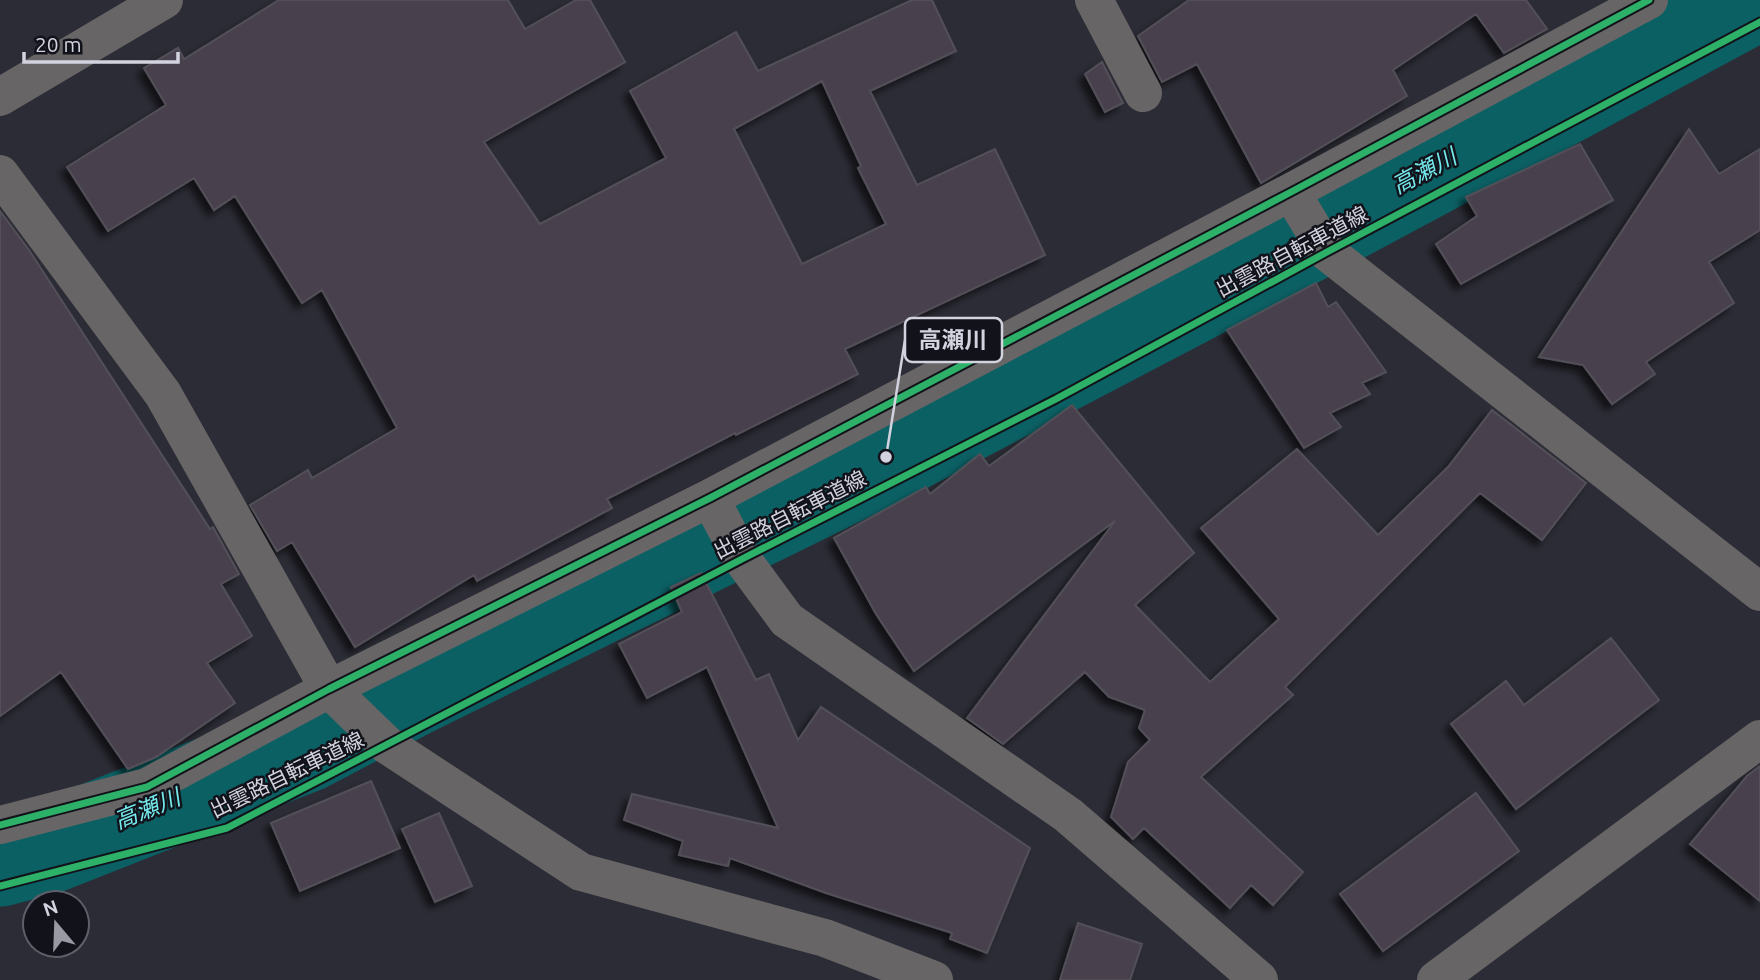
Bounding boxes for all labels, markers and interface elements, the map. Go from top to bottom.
scale bar [24,21,178,65]
text: 20 m [35,32,82,56]
water label: 高瀬川 [1387,142,1463,198]
street label: 出雲路自転車道線 [1212,201,1371,301]
callout: 高瀬川 [905,318,1002,362]
text: 高瀬川 [919,327,988,352]
street label: 出雲路自転車道線 [709,465,870,563]
street label: 出雲路自転車道線 [206,726,367,822]
water label: 高瀬川 [110,783,186,833]
north arrow [21,889,91,959]
text: N [40,895,61,921]

